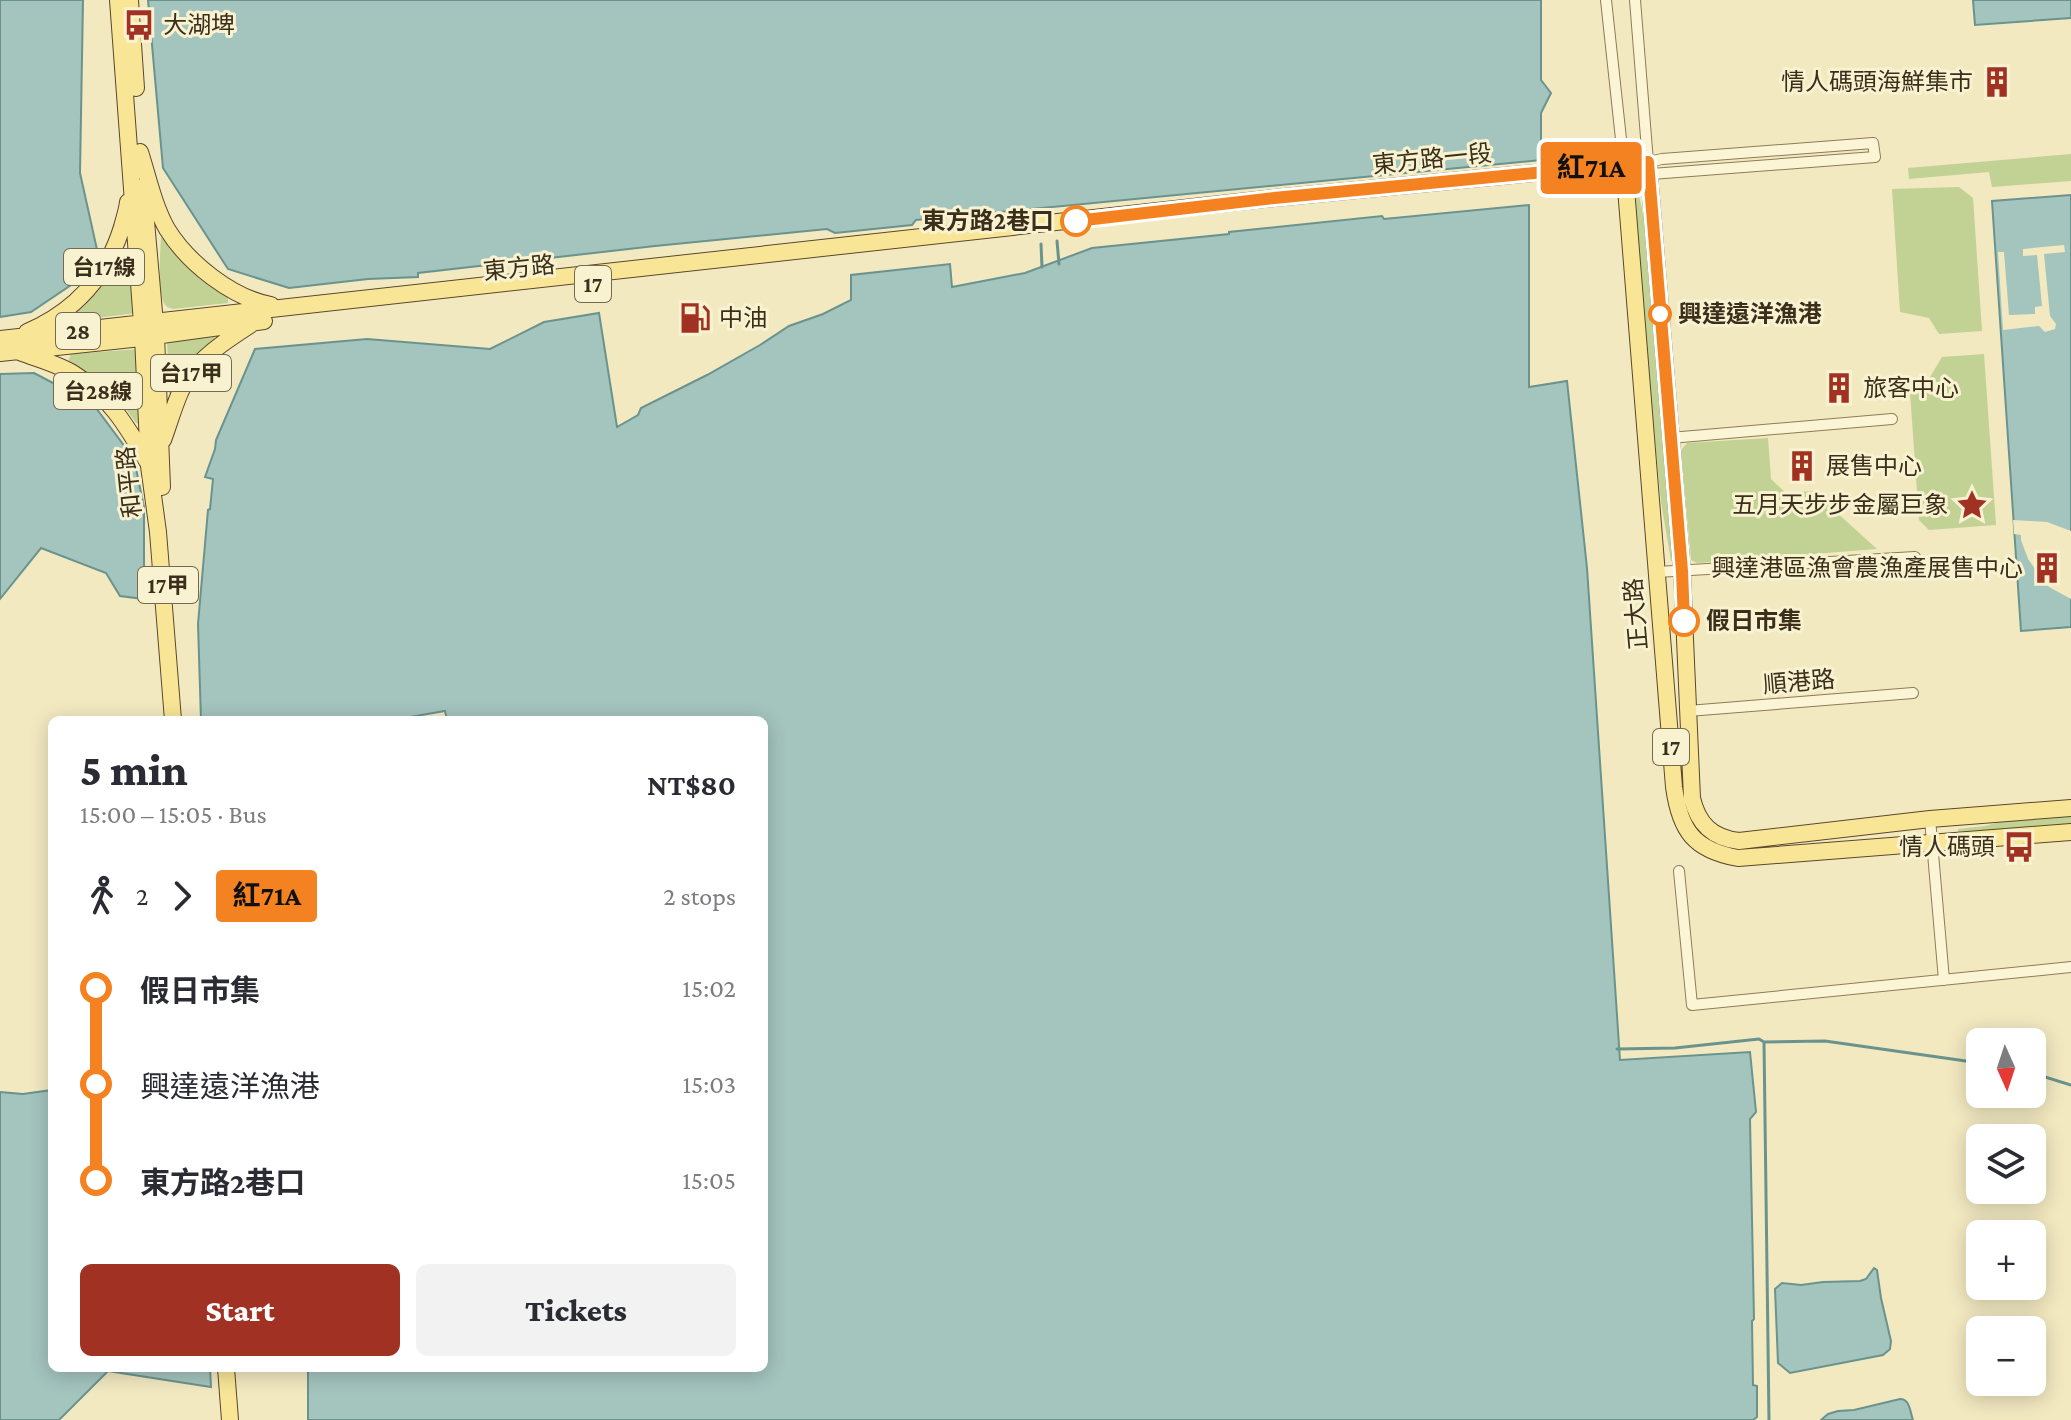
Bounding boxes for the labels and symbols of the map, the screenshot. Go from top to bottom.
bus stop icon: 大湖埤 [122,8,156,42]
place label: 大湖埤 [163,11,235,38]
building icon: 情人碼頭海鮮集市 [1980,65,2014,99]
place label: 情人碼頭海鮮集市 [1781,68,1973,95]
street label: 東方路一段 [1371,139,1493,178]
line badge: 紅71A [1535,142,1647,194]
marker: 東方路2巷口 [1061,206,1091,236]
place label: 東方路2巷口 [922,207,1054,234]
road number: 台17線 [64,249,144,285]
street label: 東方路 [482,250,556,285]
road number: 17 [575,266,611,302]
place label: 興達遠洋漁港 [1678,300,1822,327]
fuel station icon: 中油 [678,301,712,335]
marker: 興達遠洋漁港 [1649,303,1671,325]
place label: 中油 [719,304,767,331]
road number: 28 [56,313,100,349]
road number: 台17甲 [151,355,231,391]
building icon: 旅客中心 [1822,371,1856,405]
road number: 台28線 [54,373,142,409]
place label: 旅客中心 [1863,374,1959,401]
street label: 和平路 [111,445,146,519]
building icon: 展售中心 [1785,449,1819,483]
place label: 展售中心 [1826,452,1922,479]
place icon: 五月天步步金屬巨象 [1955,488,1989,522]
place label: 五月天步步金屬巨象 [1732,491,1948,518]
building icon: 興達港區漁會農漁產展售中心 [2030,551,2064,585]
place label: 興達港區漁會農漁產展售中心 [1711,554,2023,581]
road number: 17甲 [138,567,198,603]
street label: 正大路 [1619,577,1652,651]
marker: 假日市集 [1669,606,1699,636]
place label: 假日市集 [1706,607,1802,634]
street label: 順港路 [1762,665,1836,698]
road number: 17 [1653,729,1689,765]
bus stop icon: 情人碼頭 [2002,830,2036,864]
place label: 情人碼頭 [1899,833,1995,860]
north arrow [1966,1028,2046,1108]

